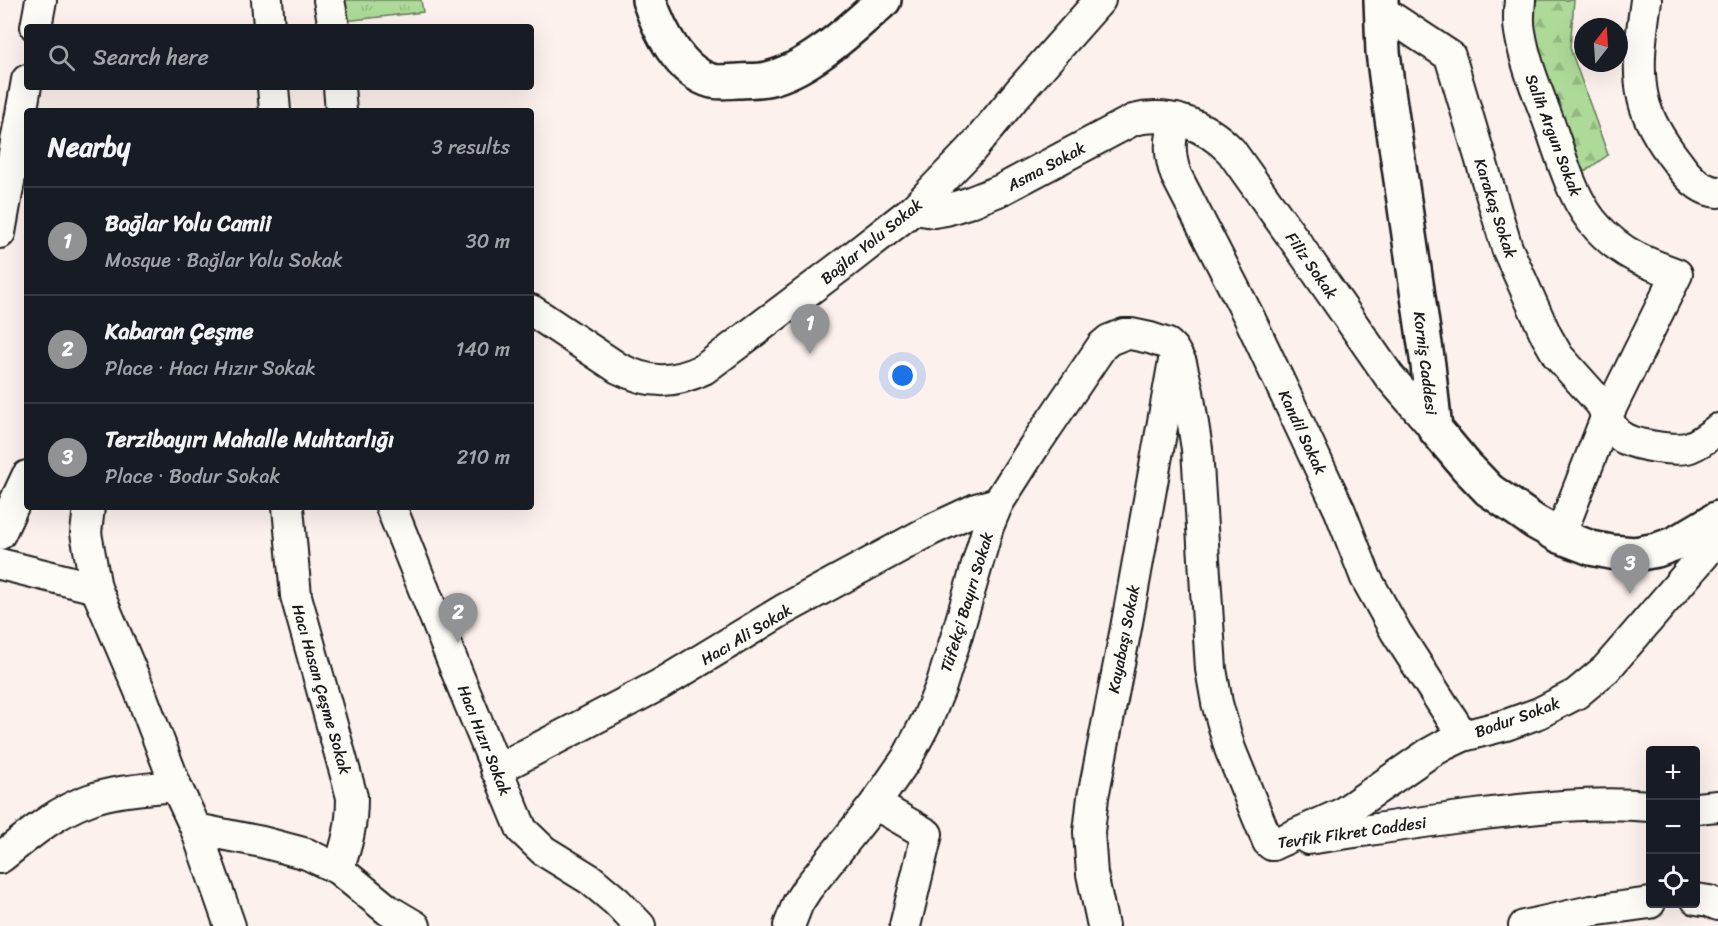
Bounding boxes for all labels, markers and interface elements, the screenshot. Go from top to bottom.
north arrow [1574,18,1628,72]
search box [24,24,534,90]
text: Search here [93,38,209,77]
icon: search [45,41,78,74]
street label: Salih Argun Sokak [1517,70,1590,201]
text: Nearby [48,124,130,170]
text: 3 results [432,130,510,165]
street label: Asma Sokak [1001,133,1091,200]
street label: Karakaş Sokak [1466,154,1525,262]
street label: Bağlar Yolu Sokak [814,191,929,292]
text: Bağlar Yolu Camii [105,204,271,243]
text: 1 [63,224,72,259]
text: 30 m [466,224,510,259]
street label: Filiz Sokak [1278,225,1346,305]
text: Mosque · Bağlar Yolu Sokak [105,243,343,278]
pin: 1 [790,304,830,354]
street label: Korniş Caddesi [1405,310,1446,417]
text: Kabaran Çeşme [105,312,254,351]
text: 2 [62,332,73,367]
text: 140 m [456,332,510,367]
text: Place · Hacı Hızır Sokak [105,351,316,386]
your location [888,361,917,390]
street label: Kandil Sokak [1270,385,1335,480]
text: Terzibayırı Mahalle Muhtarlığı [105,420,394,459]
text: 3 [62,440,73,475]
text: 210 m [457,440,510,475]
text: Place · Bodur Sokak [105,459,280,494]
street label: Tüfekçi Bayırı Sokak [931,528,1002,676]
pin: 3 [1610,544,1650,594]
street label: Kayabaşı Sokak [1099,582,1148,696]
pin: 2 [438,594,478,643]
street label: Hacı Ali Sokak [695,596,798,673]
street label: Hacı Hasan Çeşme Sokak [283,600,360,778]
street label: Hacı Hızır Sokak [449,680,520,800]
street label: Bodur Sokak [1470,688,1564,746]
map controls [1646,746,1700,908]
button: + [1646,746,1700,800]
button: − [1646,800,1700,854]
street label: Tevfik Fikret Caddesi [1276,808,1429,857]
button: locate [1646,854,1700,908]

